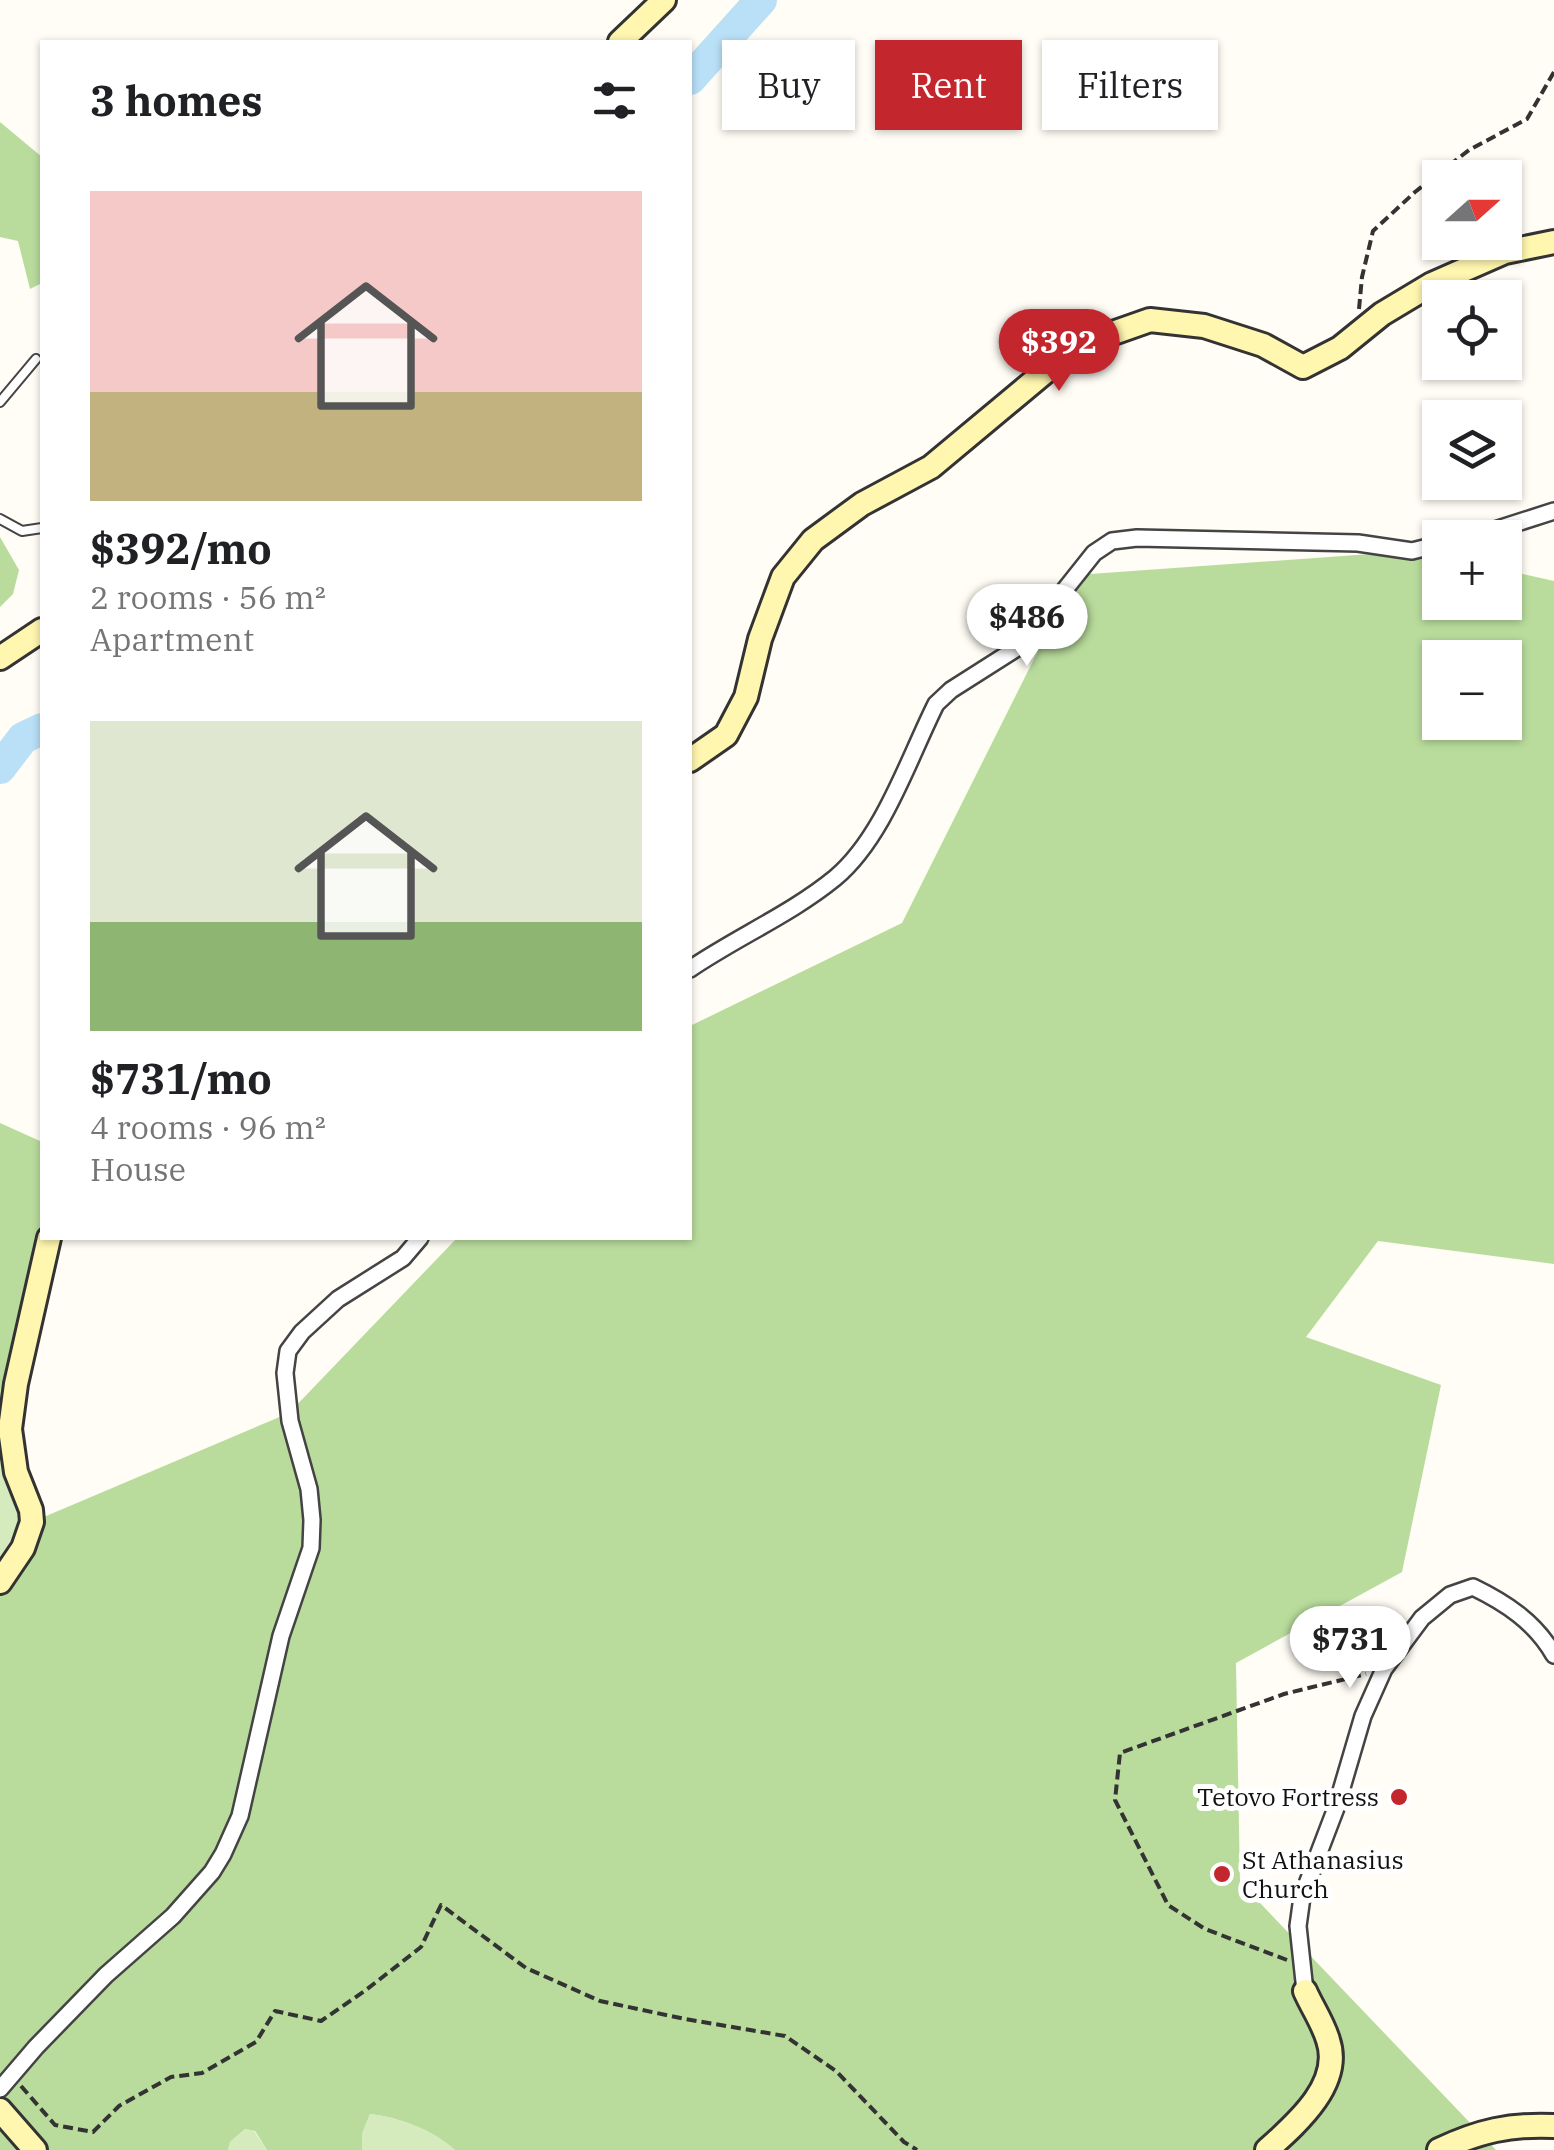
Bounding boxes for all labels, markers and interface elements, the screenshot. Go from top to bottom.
chip: Buy [722,40,855,130]
chip: Rent [875,40,1022,130]
chip: Filters [1042,40,1218,130]
text: 3 homes [90,73,263,128]
icon: filters [587,73,642,128]
north arrow [1422,160,1522,260]
map controls [1422,160,1522,740]
icon: home [276,256,456,436]
button: locate [1422,280,1522,380]
pin: $392 [1000,309,1118,394]
text: $392 [1021,320,1097,362]
button: layers [1422,400,1522,500]
button: + [1422,520,1522,620]
text: $392/mo [90,521,272,576]
text: 2 rooms · 56 m² [90,576,326,618]
pin: $486 [968,584,1086,669]
text: $486 [989,595,1065,637]
text: Apartment [90,618,254,660]
button: − [1422,640,1522,740]
icon: home [276,786,456,966]
text: $731/mo [90,1051,272,1106]
text: 4 rooms · 96 m² [90,1106,326,1148]
text: House [90,1148,186,1190]
pin: $731 [1291,1606,1409,1691]
text: $731 [1312,1617,1388,1659]
place label: Tetovo Fortress [1197,1780,1379,1813]
marker: Tetovo Fortress [1388,1786,1410,1808]
place label: St Athanasius Church [1242,1843,1404,1905]
marker: St Athanasius Church [1211,1863,1233,1885]

